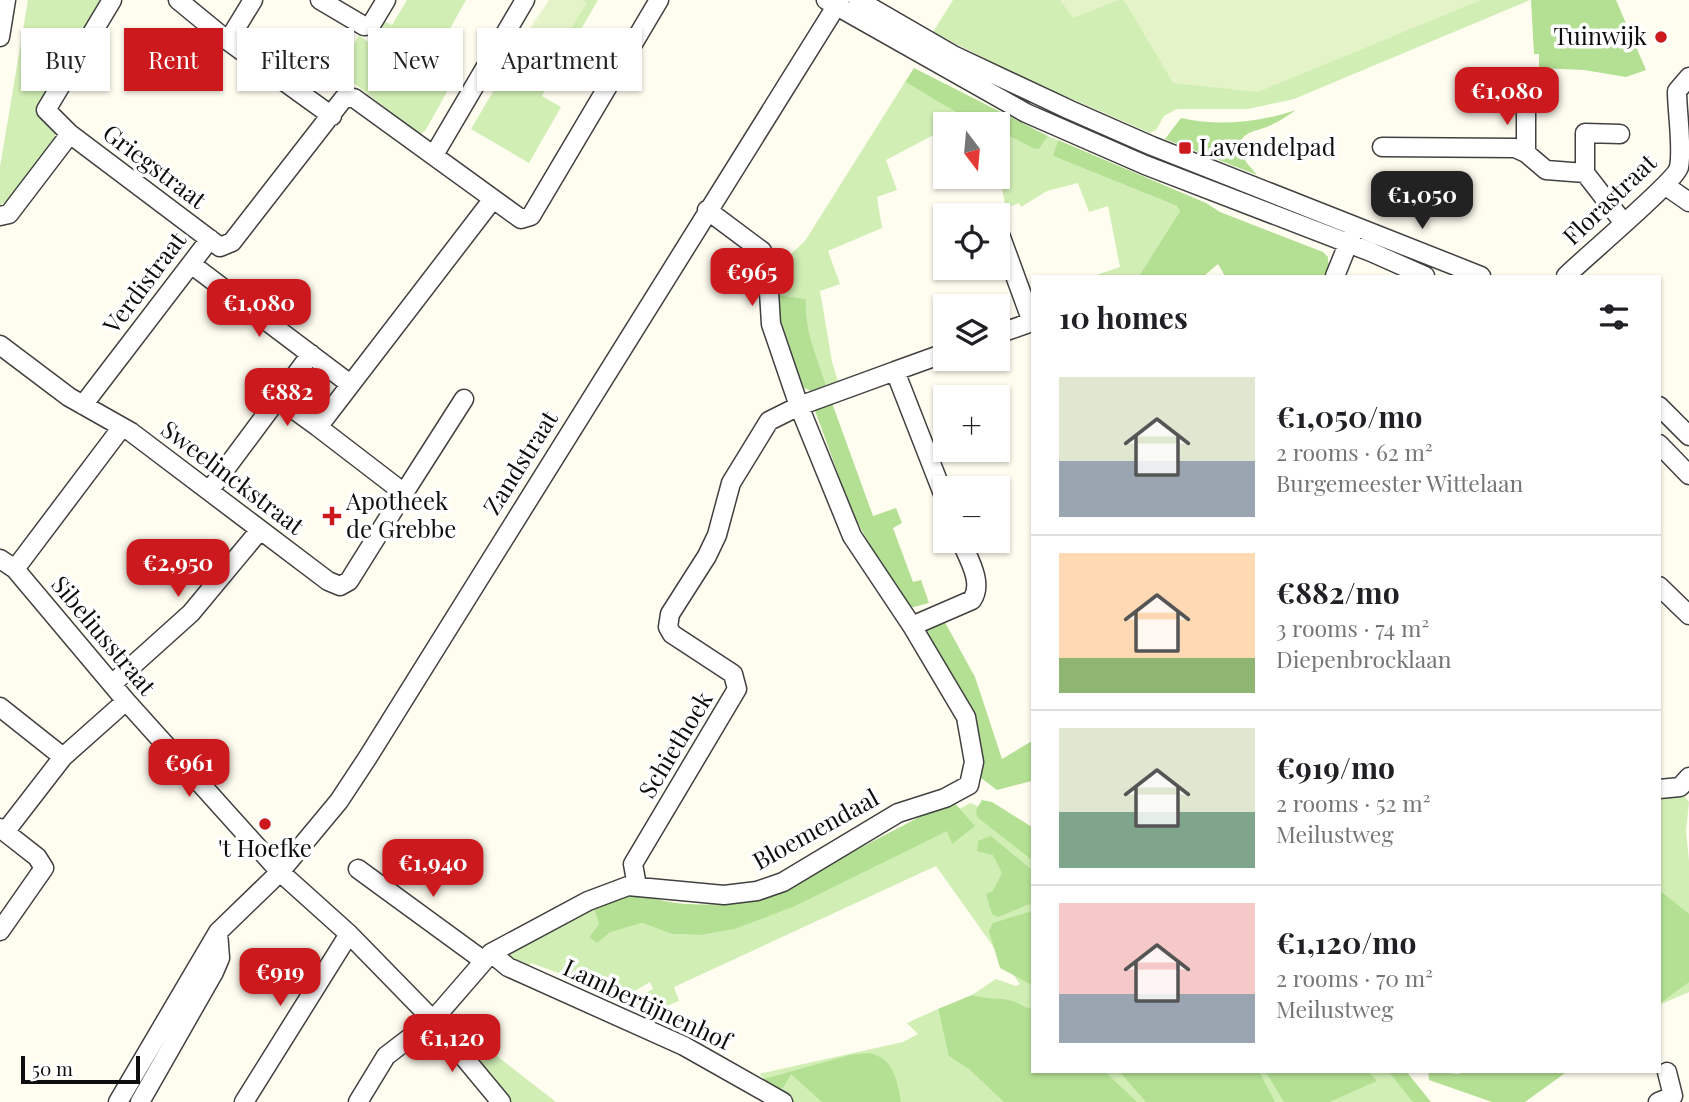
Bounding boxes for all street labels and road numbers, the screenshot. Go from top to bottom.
street label: Griegstraat [97,116,214,215]
street label: Florastraat [1555,146,1663,251]
street label: Verdistraat [94,224,192,340]
street label: Zandstraat [475,404,564,520]
street label: Sweelinckstraat [155,412,311,541]
street label: Sibeliusstraat [45,568,164,702]
street label: Schiethoek [630,684,719,803]
street label: Bloemendaal [746,780,884,876]
street label: Lambertijnenhof [559,950,739,1057]

